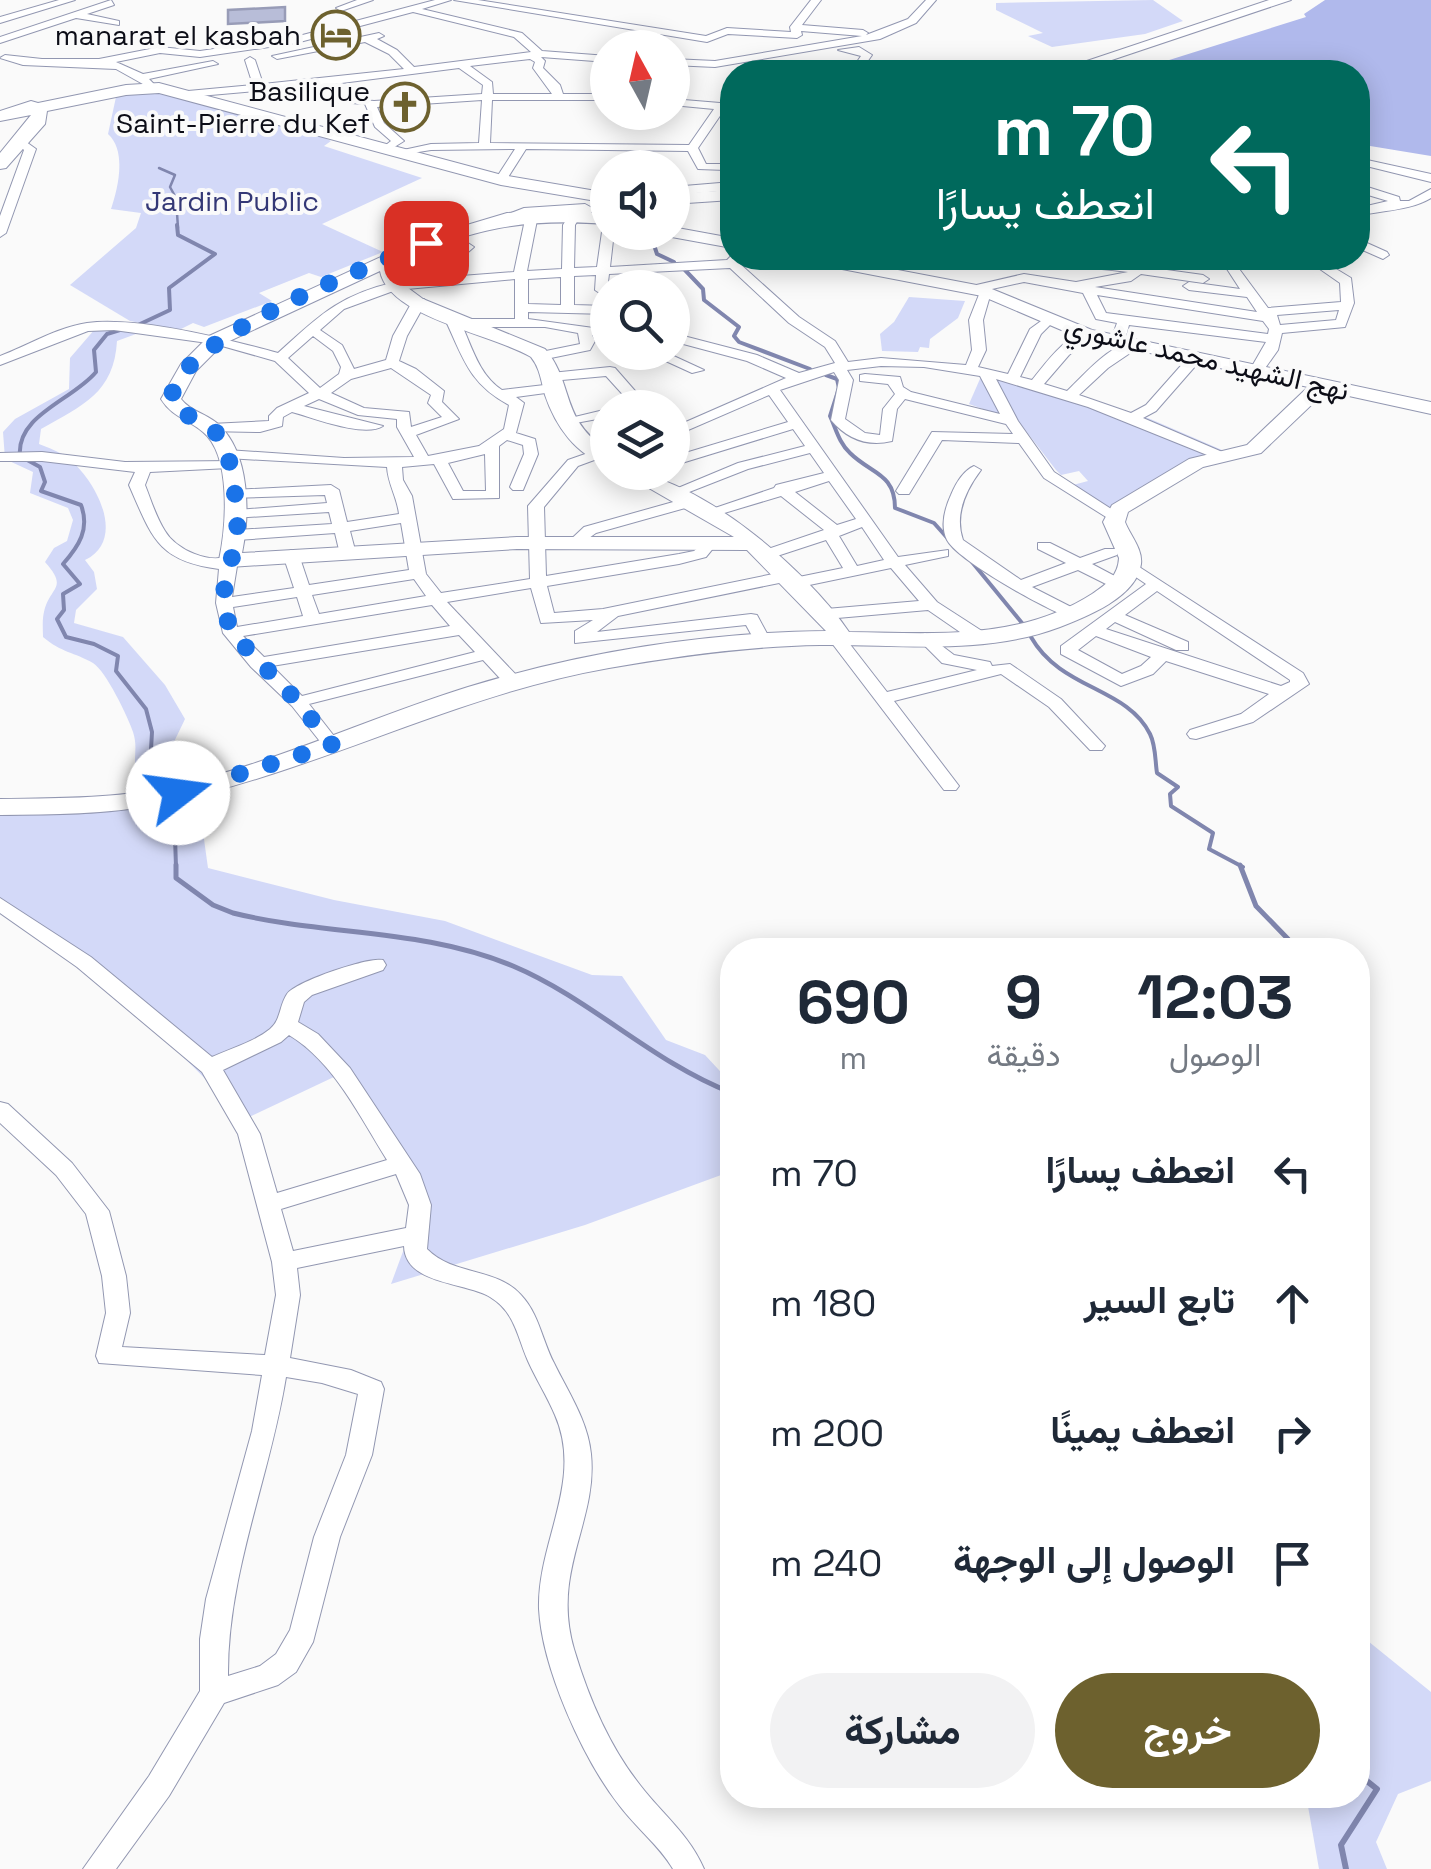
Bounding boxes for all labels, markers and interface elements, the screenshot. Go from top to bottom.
hotel icon: manarat el kasbah [310,9,362,61]
place label: manarat el kasbah [55,17,301,53]
north arrow [590,30,690,130]
map controls [590,30,690,490]
place label: Basilique Saint-Pierre du Kef [116,73,370,141]
church icon: Basilique Saint-Pierre du Kef [379,81,431,133]
text: 70 m [994,86,1155,175]
icon: left [1190,100,1320,230]
button: sound [590,150,690,250]
text: انعطف يسارًا [936,175,1155,232]
park label: Jardin Public [145,183,319,219]
pin [384,201,469,286]
icon: arrive [399,216,454,271]
button: search [590,270,690,370]
street label: نهج الشهيد محمد عاشوري [1060,308,1353,413]
button: layers [590,390,690,490]
position arrow [126,741,230,845]
text: 9 [1005,959,1042,1036]
text: 12:03 [1137,959,1293,1036]
text: 690 [797,964,910,1041]
text: دقيقة [987,1035,1061,1075]
text: الوصول [1169,1035,1261,1075]
text: m [839,1038,867,1078]
text: انعطف يسارًا [1045,1146,1235,1194]
icon: left [1265,1146,1320,1201]
text: 70 m [770,1149,858,1197]
text: تابع السير [1084,1276,1235,1324]
icon: ahead [1265,1276,1320,1331]
text: 180 m [770,1279,876,1327]
text: انعطف يمينًا [1050,1406,1235,1454]
icon: right [1265,1406,1320,1461]
text: 200 m [770,1409,884,1457]
text: الوصول إلى الوجهة [953,1536,1235,1584]
icon: arrive [1265,1536,1320,1591]
text: 240 m [770,1539,882,1587]
button: مشاركة [770,1673,1035,1788]
button: خروج [1055,1673,1320,1788]

